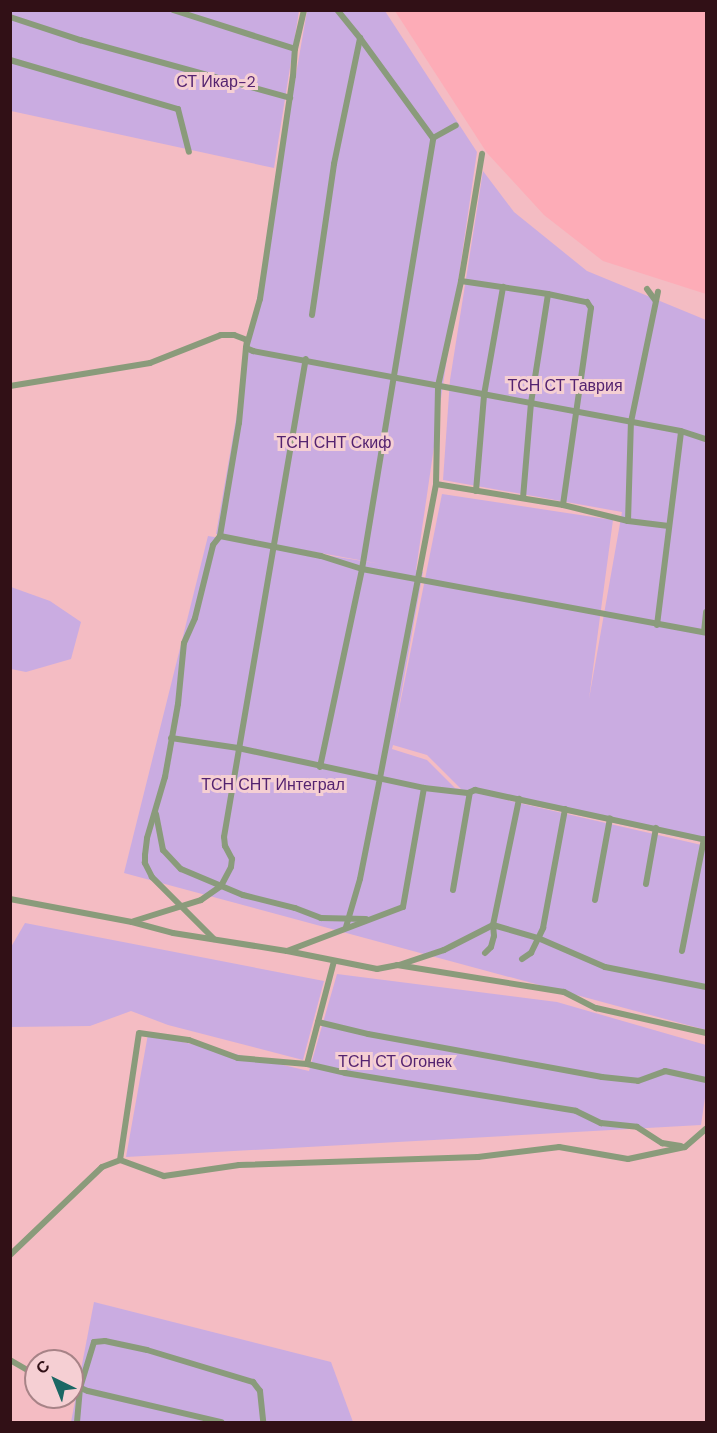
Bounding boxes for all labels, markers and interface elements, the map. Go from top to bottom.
park label: СТ Икар-2 [176,72,256,92]
park label: ТСН СТ Таврия [507,376,623,396]
park label: ТСН СНТ Скиф [277,433,391,453]
park label: ТСН СНТ Интеграл [201,775,345,795]
park label: ТСН СТ Огонек [338,1052,452,1072]
north arrow [24,1349,84,1409]
text: С [31,1355,54,1379]

